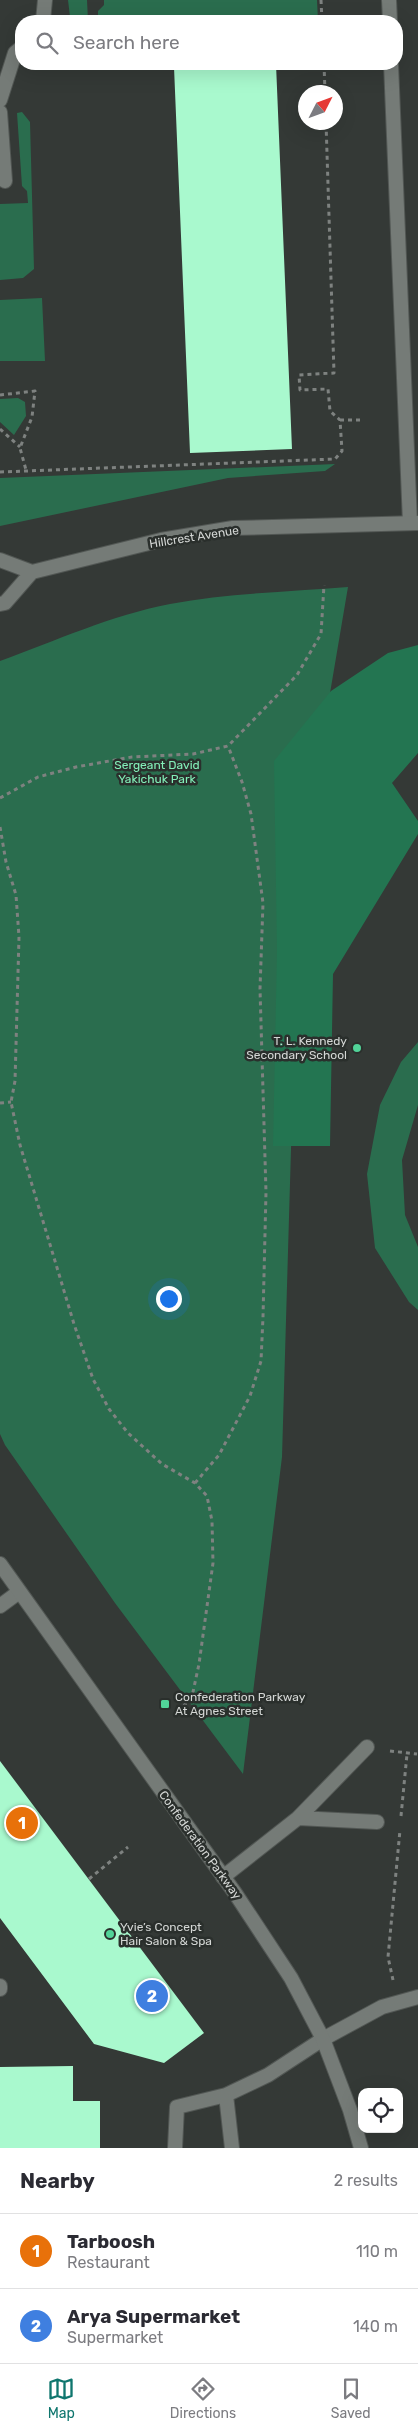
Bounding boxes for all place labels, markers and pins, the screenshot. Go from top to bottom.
place label: T. L. Kennedy Secondary School [246,1034,347,1062]
marker: T. L. Kennedy Secondary School [351,1042,363,1054]
place label: Confederation Parkway At Agnes Street [175,1690,306,1718]
marker: Confederation Parkway At Agnes Street [159,1698,171,1710]
pin: 1 [6,1804,38,1842]
place label: Yvie’s Concept Hair Salon & Spa [120,1920,212,1948]
marker: Yvie’s Concept Hair Salon & Spa [104,1928,116,1940]
pin: 2 [136,1977,168,2015]

